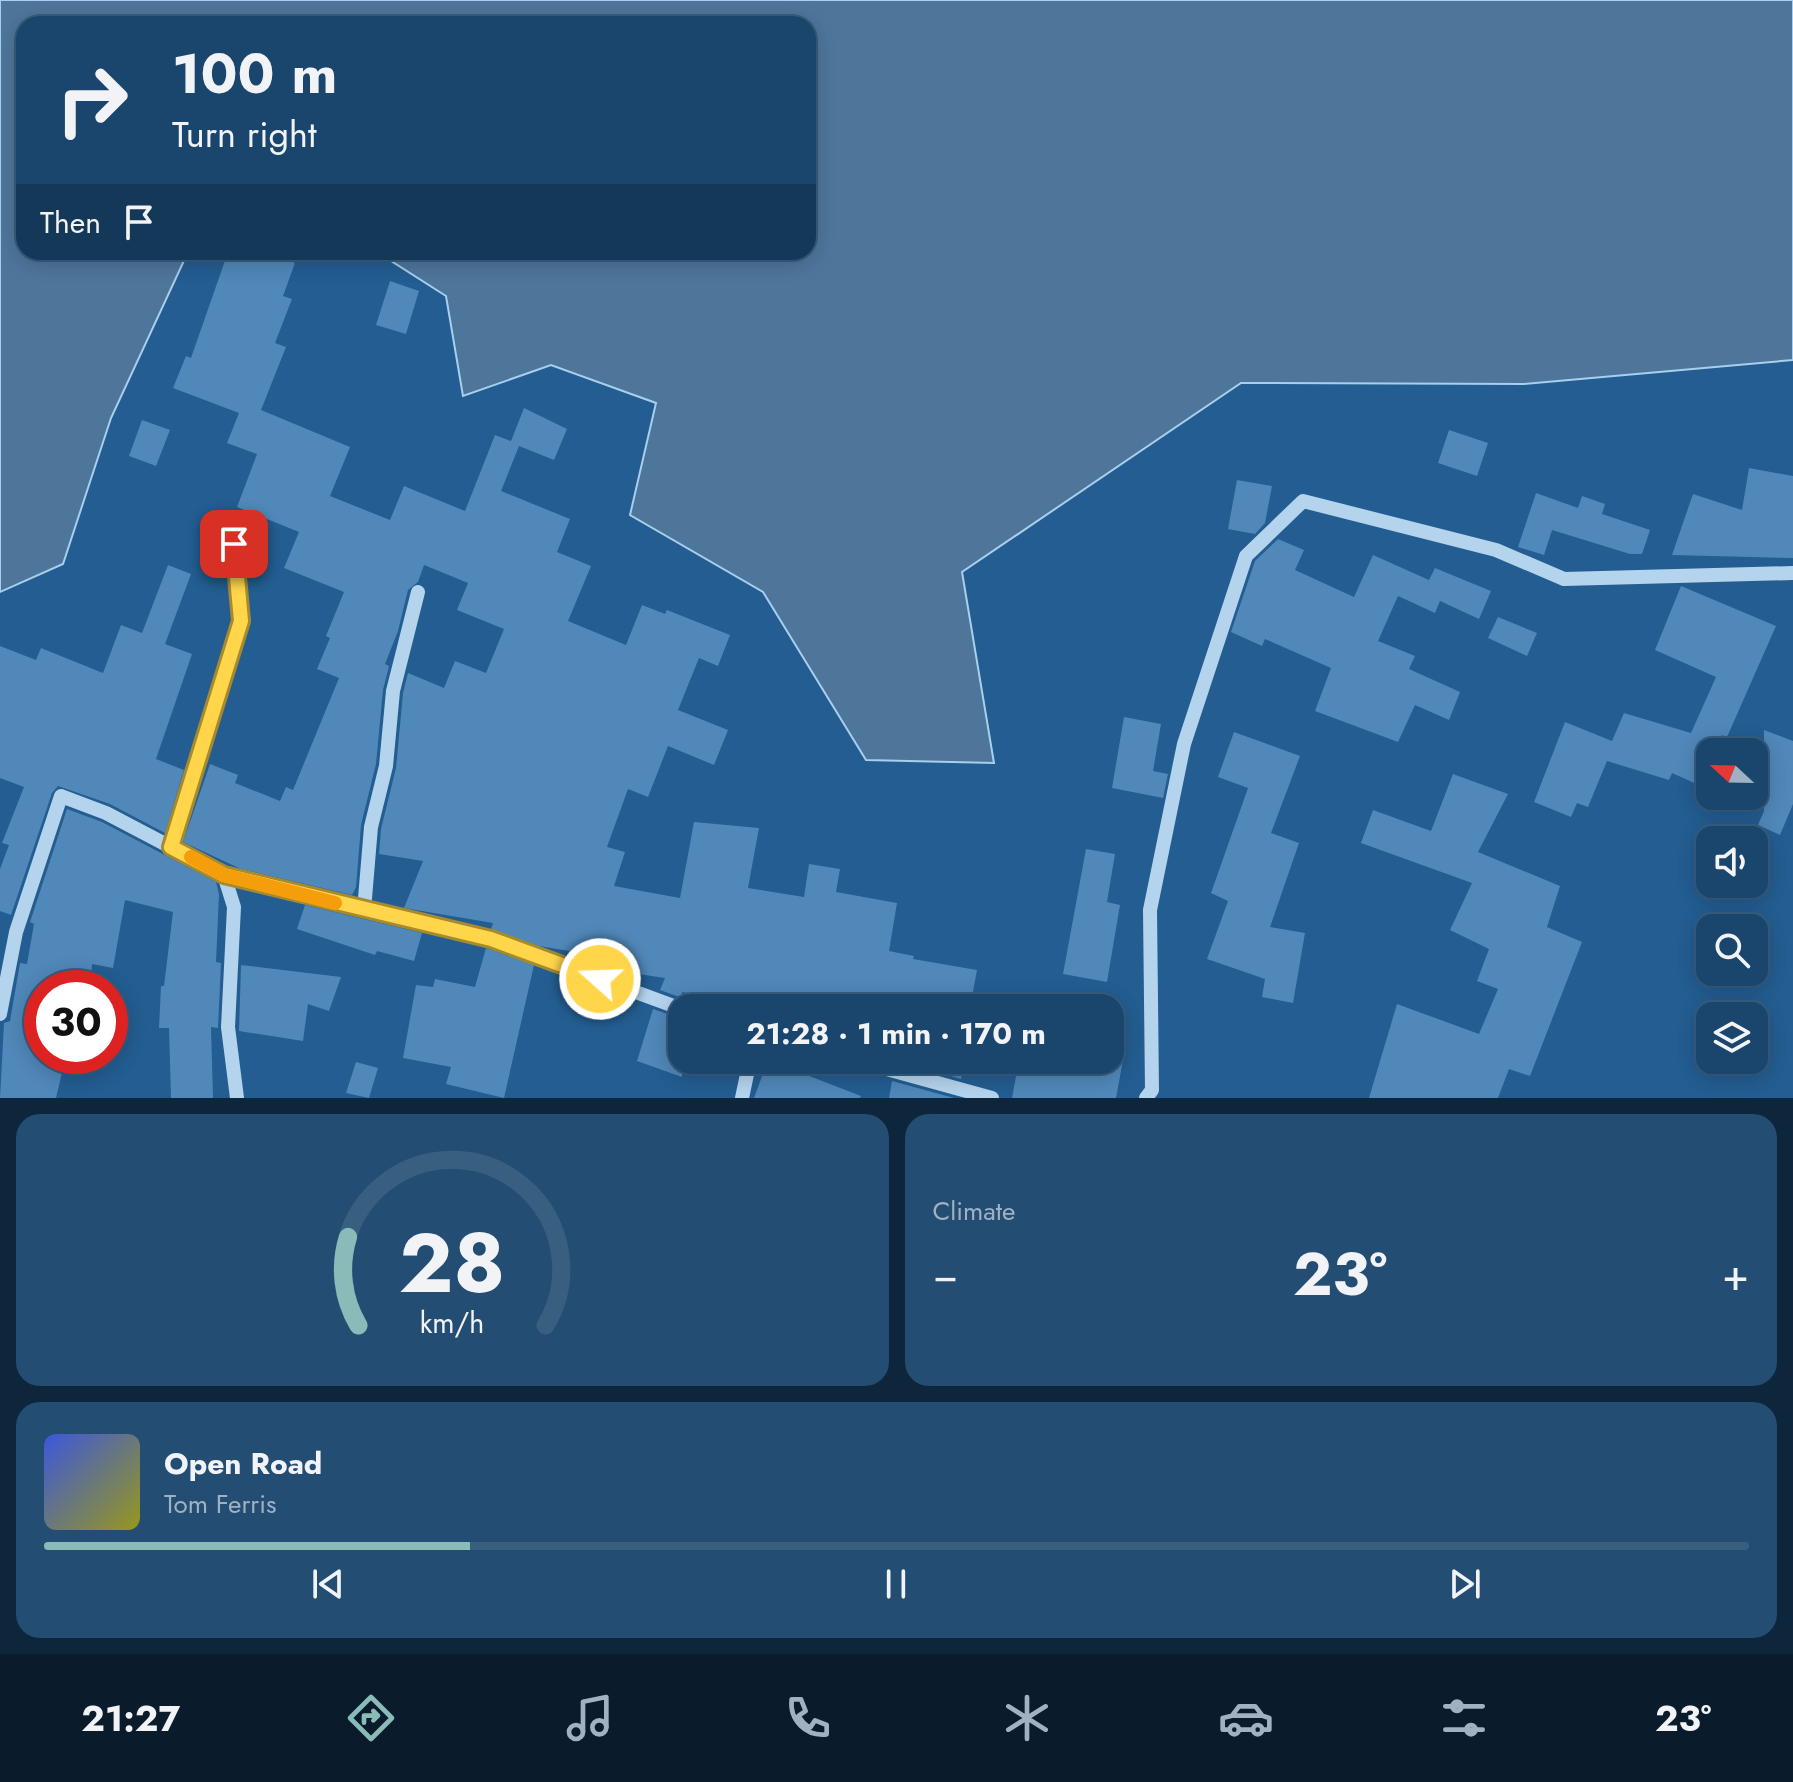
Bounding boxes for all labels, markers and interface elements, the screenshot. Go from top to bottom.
text: 100 m [172,33,337,114]
icon: right [40,48,144,152]
text: Turn right [172,108,317,160]
icon: arrive [117,200,161,244]
text: Then [40,201,101,244]
pin [200,510,268,578]
icon: arrive [212,522,256,566]
north arrow [1696,738,1768,810]
map controls [1696,738,1768,1074]
button: sound [1696,826,1768,898]
button: search [1696,914,1768,986]
position arrow [558,937,642,1021]
speed limit sign: 30 [24,970,128,1074]
button: layers [1696,1002,1768,1074]
text: 21:28 · 1 min · 170 m [746,1012,1046,1055]
text: Climate [933,1192,1015,1230]
text: 28 [399,1203,506,1323]
text: 23° [1293,1231,1387,1318]
text: − [933,1243,958,1307]
text: + [1722,1243,1749,1307]
text: km/h [420,1302,485,1344]
text: Open Road [164,1442,322,1485]
text: Tom Ferris [164,1485,276,1523]
icon: previous [306,1562,350,1606]
icon: pause [874,1562,918,1606]
icon: next [1443,1562,1487,1606]
icon: directions [343,1690,399,1746]
icon: music [562,1690,618,1746]
icon: phone [780,1690,836,1746]
icon: climate [999,1690,1055,1746]
icon: car [1218,1690,1274,1746]
icon: filters [1436,1690,1492,1746]
text: 21:27 [81,1692,180,1744]
text: 23° [1655,1692,1712,1744]

